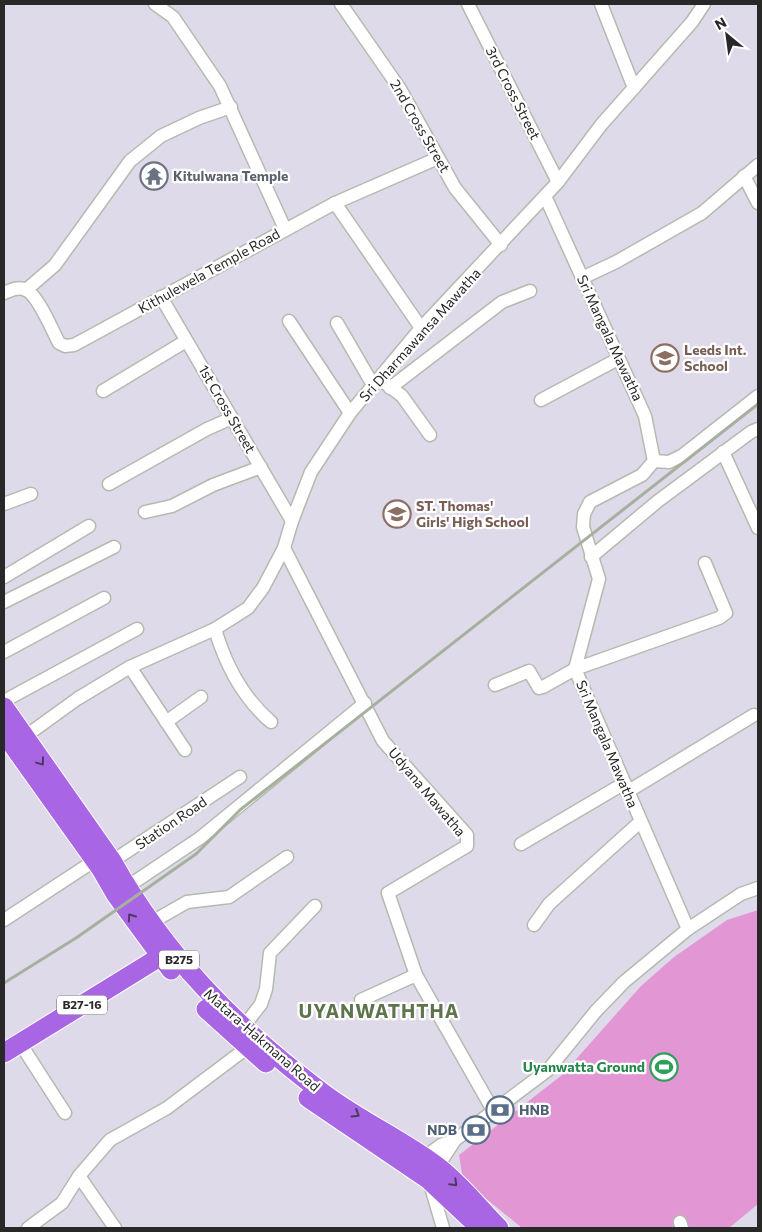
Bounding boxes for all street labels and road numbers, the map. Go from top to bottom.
street label: 3rd Cross Street [483,43,544,142]
street label: 2nd Cross Street [387,76,454,176]
street label: Kithulewela Temple Road [135,225,283,317]
street label: Sri Dharmawansa Mawatha [355,265,484,405]
street label: Sri Mangala Mawatha [574,272,647,403]
street label: 1st Cross Street [195,362,260,456]
street label: Sri Mangala Mawatha [573,677,642,810]
street label: Udyana Mawatha [385,744,469,840]
street label: Station Road [132,793,210,853]
road number: B275 [159,950,199,970]
street label: Matara-Hakmana Road [201,985,324,1095]
road number: B27-16 [57,996,107,1014]

